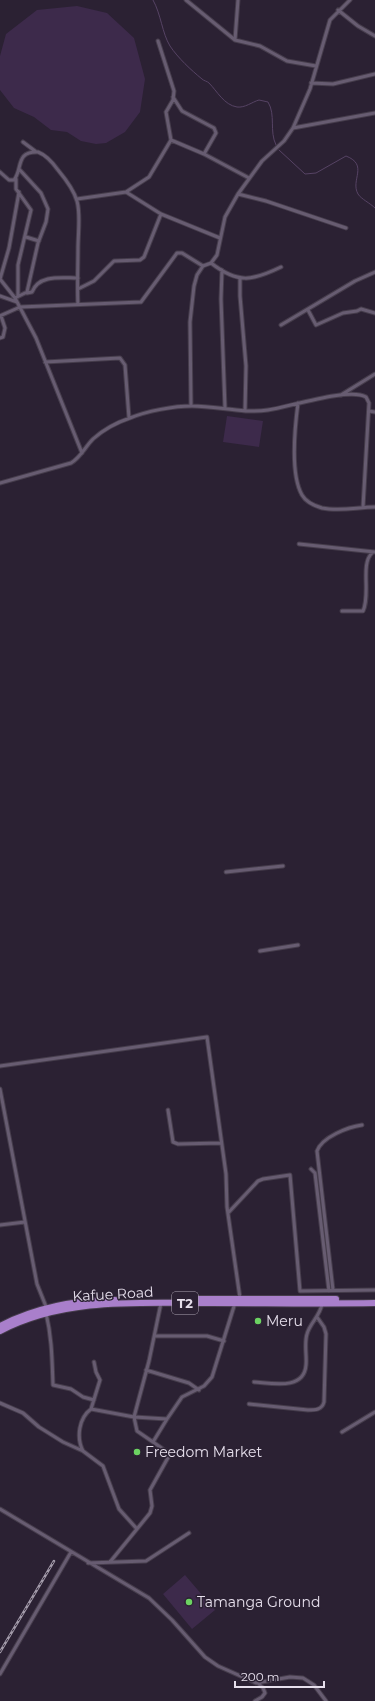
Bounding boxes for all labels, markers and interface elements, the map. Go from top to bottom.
street label: Kafue Road [72,1283,154,1305]
road number: T2 [172,1292,198,1314]
place label: Meru [266,1312,303,1330]
marker: Meru [253,1316,263,1326]
place label: Freedom Market [145,1443,263,1461]
marker: Freedom Market [132,1447,142,1457]
place label: Tamanga Ground [197,1593,320,1611]
marker: Tamanga Ground [184,1597,194,1607]
scale bar [235,1663,324,1689]
text: 200 m [241,1669,280,1684]

